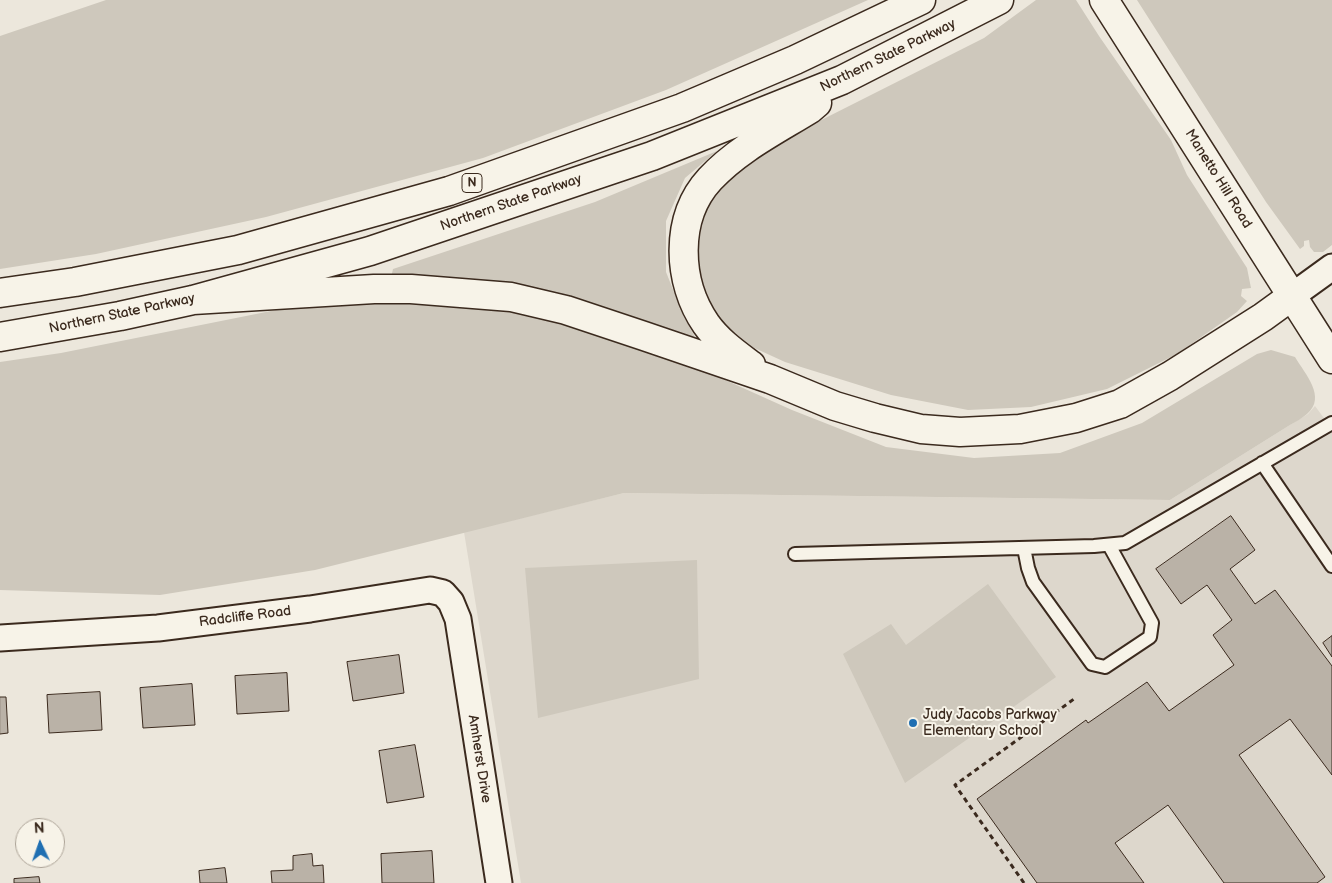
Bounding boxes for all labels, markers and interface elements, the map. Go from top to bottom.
street label: Northern State Parkway [818,16,958,96]
street label: Manetto Hill Road [1181,126,1255,232]
street label: Northern State Parkway [438,171,584,235]
road number: N [462,174,482,192]
street label: Northern State Parkway [48,290,196,338]
street label: Radcliffe Road [198,603,292,631]
place label: Judy Jacobs Parkway Elementary School [923,707,1057,740]
street label: Amherst Drive [464,714,494,804]
marker: Judy Jacobs Parkway Elementary School [907,717,919,729]
north arrow [15,818,65,868]
text: N [34,820,45,837]

